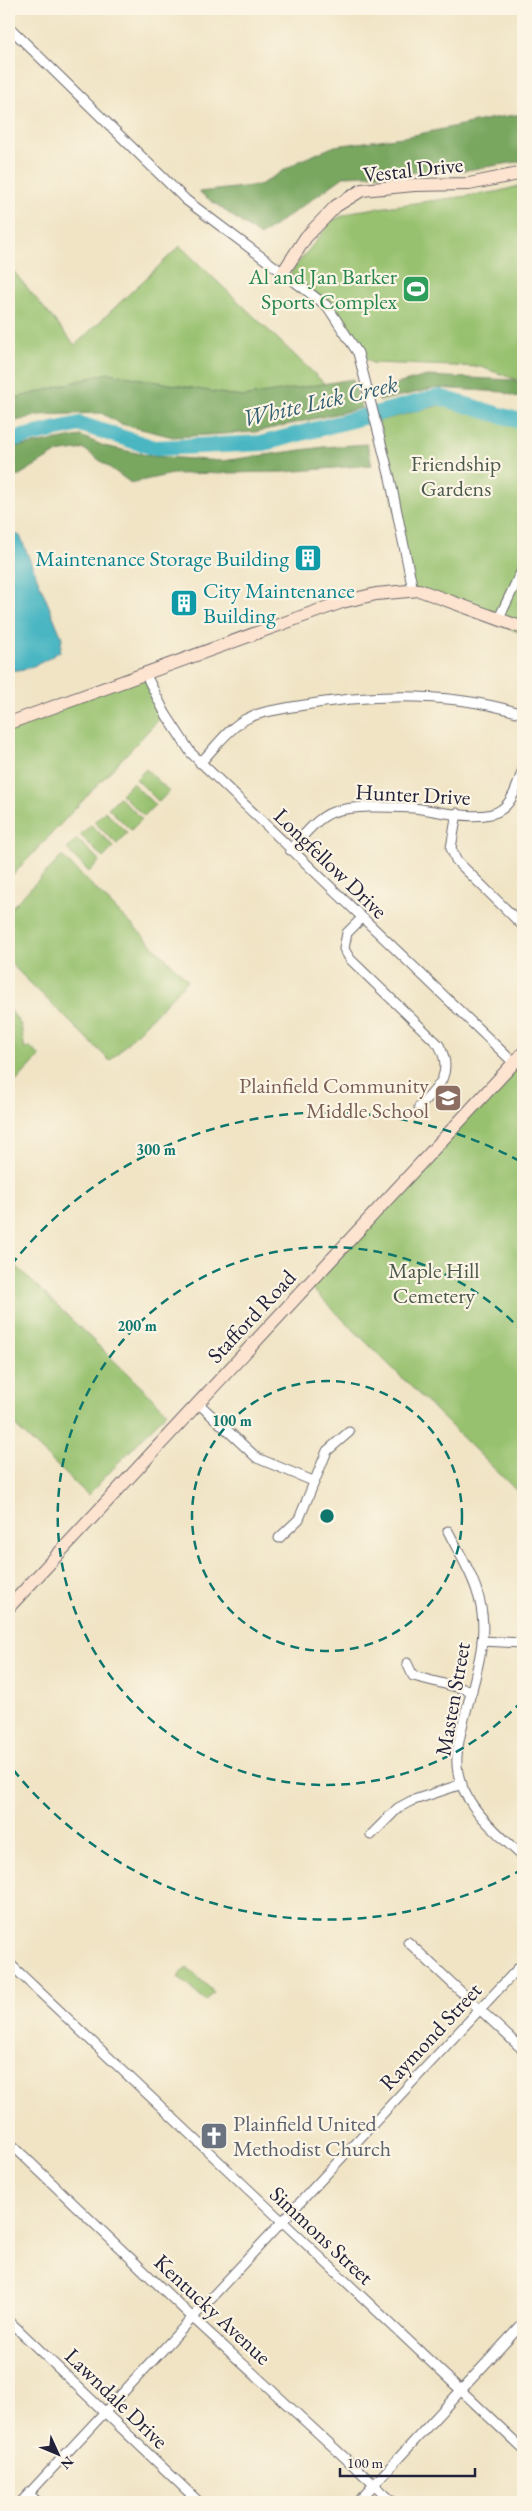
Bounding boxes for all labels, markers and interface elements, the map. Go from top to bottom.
street label: Vestal Drive [361,150,465,189]
place label: Al and Jan Barker Sports Complex [248,262,398,316]
sports icon: Al and Jan Barker Sports Complex [401,274,431,304]
water label: White Lick Creek [239,368,401,433]
park label: Friendship Gardens [411,449,501,503]
building icon: Maintenance Storage Building [293,543,323,573]
place label: Maintenance Storage Building [35,544,289,573]
place label: City Maintenance Building [203,576,355,630]
building icon: City Maintenance Building [169,588,199,618]
street label: Hunter Drive [355,777,472,812]
street label: Longfellow Drive [268,802,394,925]
place label: Plainfield Community Middle School [239,1071,429,1125]
school or university icon: Plainfield Community Middle School [433,1083,463,1113]
text: 300 m [136,1140,176,1159]
park label: Maple Hill Cemetery [388,1256,480,1310]
street label: Stafford Road [201,1263,303,1369]
text: 200 m [117,1316,157,1335]
text: 100 m [212,1411,252,1430]
centre of rings [318,1507,336,1525]
street label: Masten Street [428,1640,477,1758]
street label: Raymond Street [373,1976,488,2096]
place label: Plainfield United Methodist Church [233,2109,391,2163]
church icon: Plainfield United Methodist Church [199,2121,229,2151]
street label: Simmons Street [263,2180,380,2291]
street label: Kentucky Avenue [148,2248,278,2371]
street label: Lawndale Drive [59,2342,175,2455]
north arrow [32,2428,82,2478]
scale bar [340,2446,474,2478]
text: N [56,2453,78,2474]
text: 100 m [347,2453,384,2472]

